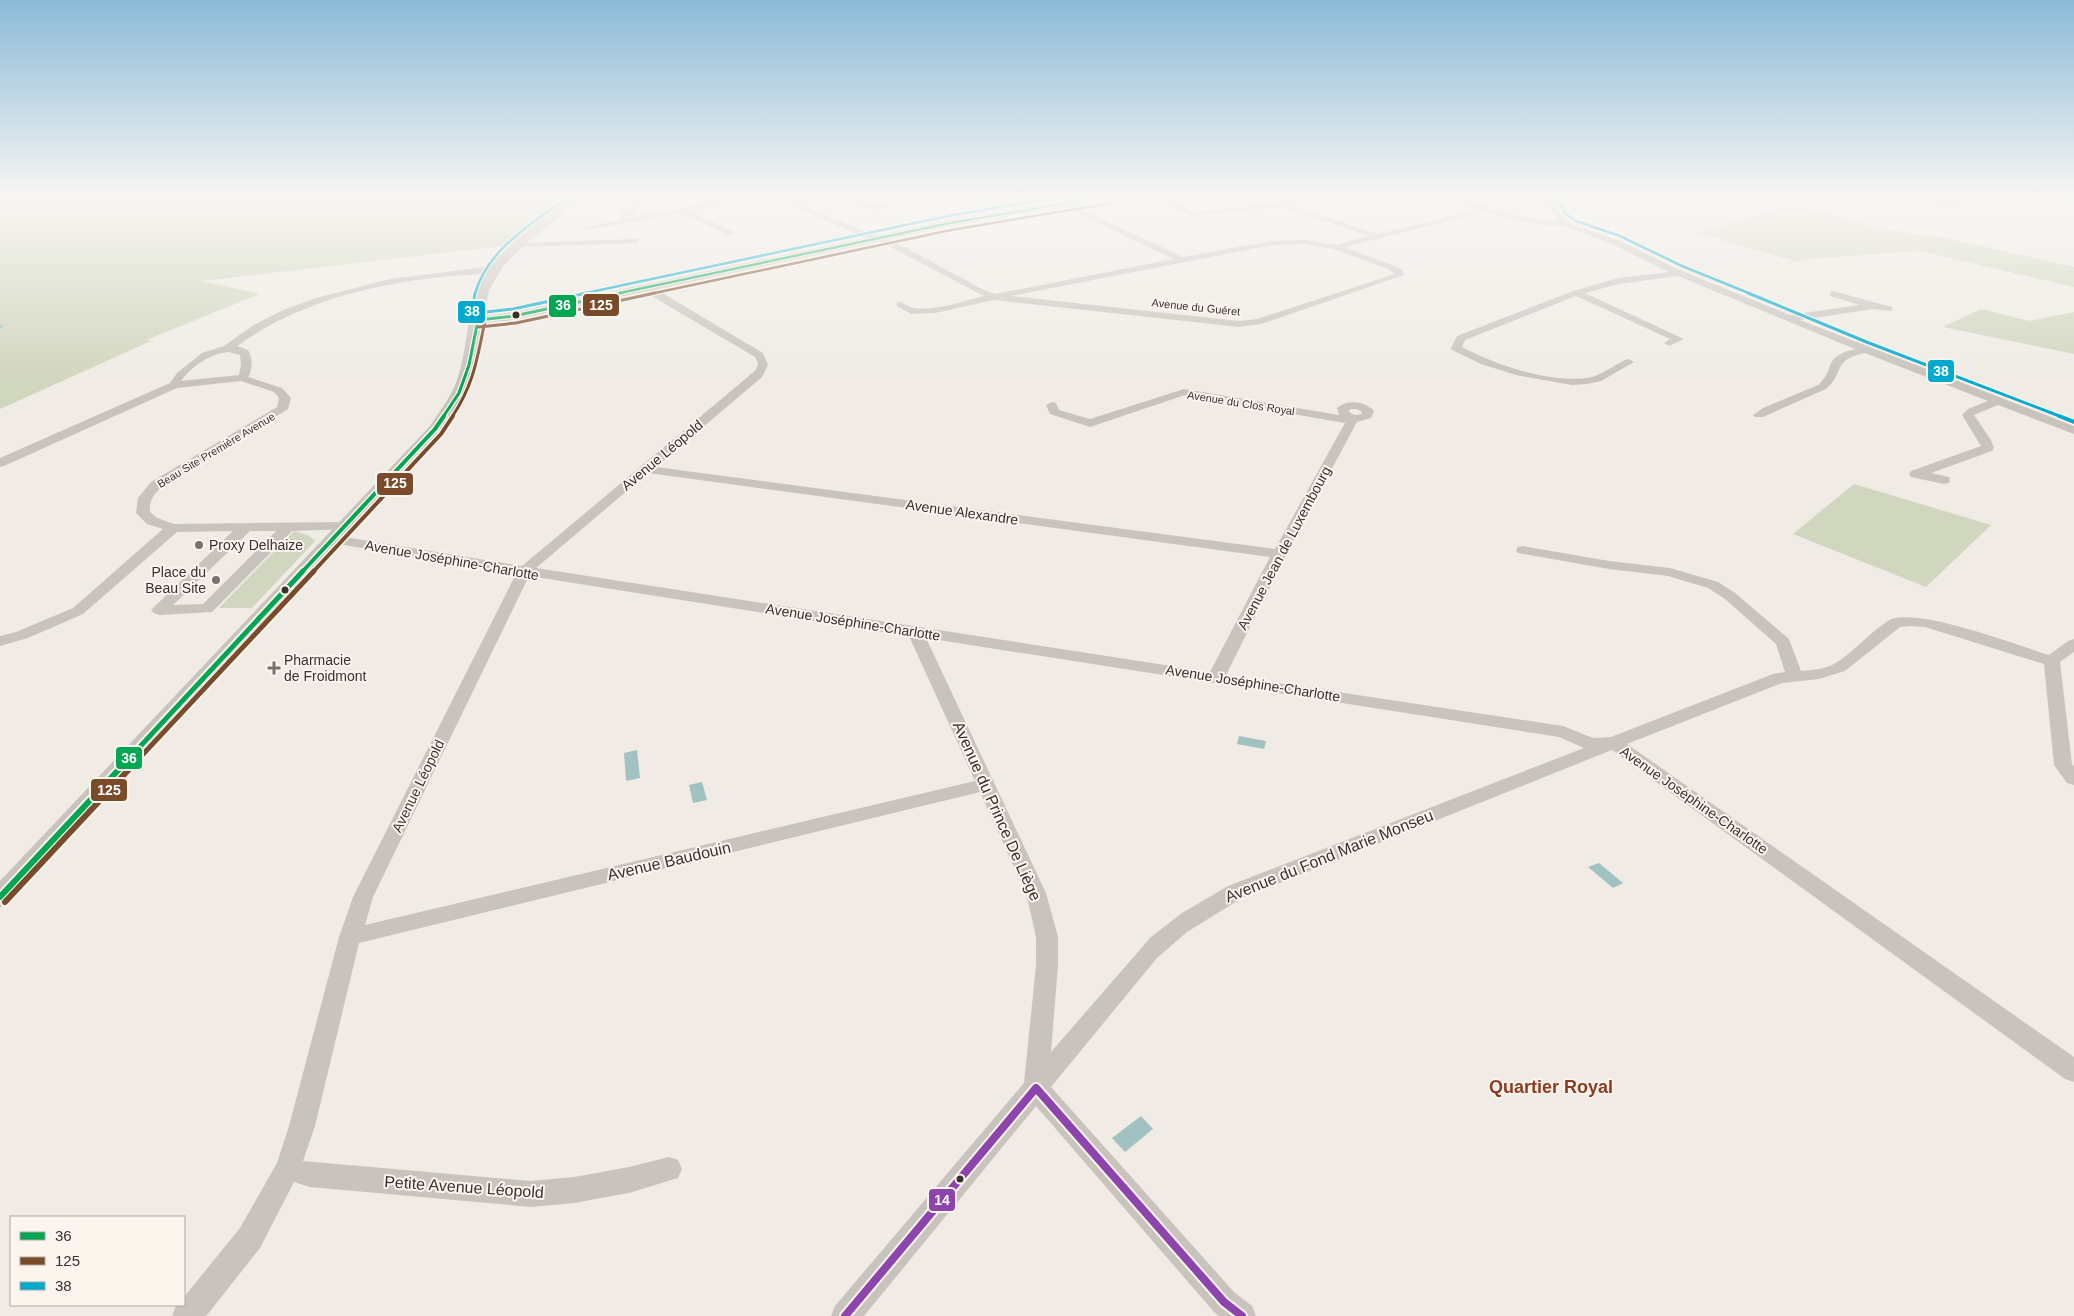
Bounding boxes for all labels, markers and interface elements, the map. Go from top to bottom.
line badge: 125 [582,293,620,317]
line badge: 36 [548,294,577,318]
street label: Avenue du Guéret [1151,296,1241,318]
text: 36 [555,297,571,313]
text: 125 [589,297,613,313]
line badge: 38 [457,300,486,324]
text: 38 [464,303,480,319]
unlabelled marker [511,310,521,320]
line badge: 38 [1927,359,1955,383]
text: 38 [1933,363,1949,379]
street label: Avenue du Clos Royal [1186,389,1296,417]
street label: Beau Site Première Avenue [155,410,277,490]
street label: Avenue Léopold [618,416,706,494]
street label: Avenue Jean de Luxembourg [1234,464,1334,632]
line badge: 125 [376,472,414,496]
text: 125 [383,475,407,491]
street label: Avenue Alexandre [905,496,1019,528]
place label: Proxy Delhaize [209,537,303,553]
street label: Avenue Joséphine-Charlotte [364,537,540,583]
marker: Proxy Delhaize [193,539,205,551]
place label: Place du Beau Site [145,564,206,596]
marker: Place du Beau Site [210,574,222,586]
unlabelled marker [280,585,290,595]
street label: Avenue Joséphine-Charlotte [765,600,942,644]
place label: Pharmacie de Froidmont [284,652,367,684]
street label: Avenue Joséphine-Charlotte [1165,661,1342,705]
marker: Pharmacie de Froidmont [268,662,280,674]
street label: Avenue du Prince De Liège [950,719,1044,903]
street label: Avenue Léopold [389,737,447,835]
street label: Avenue Joséphine-Charlotte [1617,743,1771,857]
line badge: 36 [115,746,143,770]
text: 36 [121,750,137,766]
line badge: 125 [90,778,128,802]
text: 125 [97,782,121,798]
street label: Avenue du Fond Marie Monseu [1222,806,1436,906]
street label: Avenue Baudouin [606,839,732,883]
district label: Quartier Royal [1489,1077,1613,1097]
street label: Petite Avenue Léopold [384,1173,544,1201]
unlabelled marker [955,1174,965,1184]
line badge: 14 [928,1188,956,1212]
text: 14 [934,1192,950,1208]
legend [10,1216,185,1306]
text: 36 [55,1227,72,1244]
text: 125 [55,1252,80,1269]
text: 38 [55,1277,72,1294]

